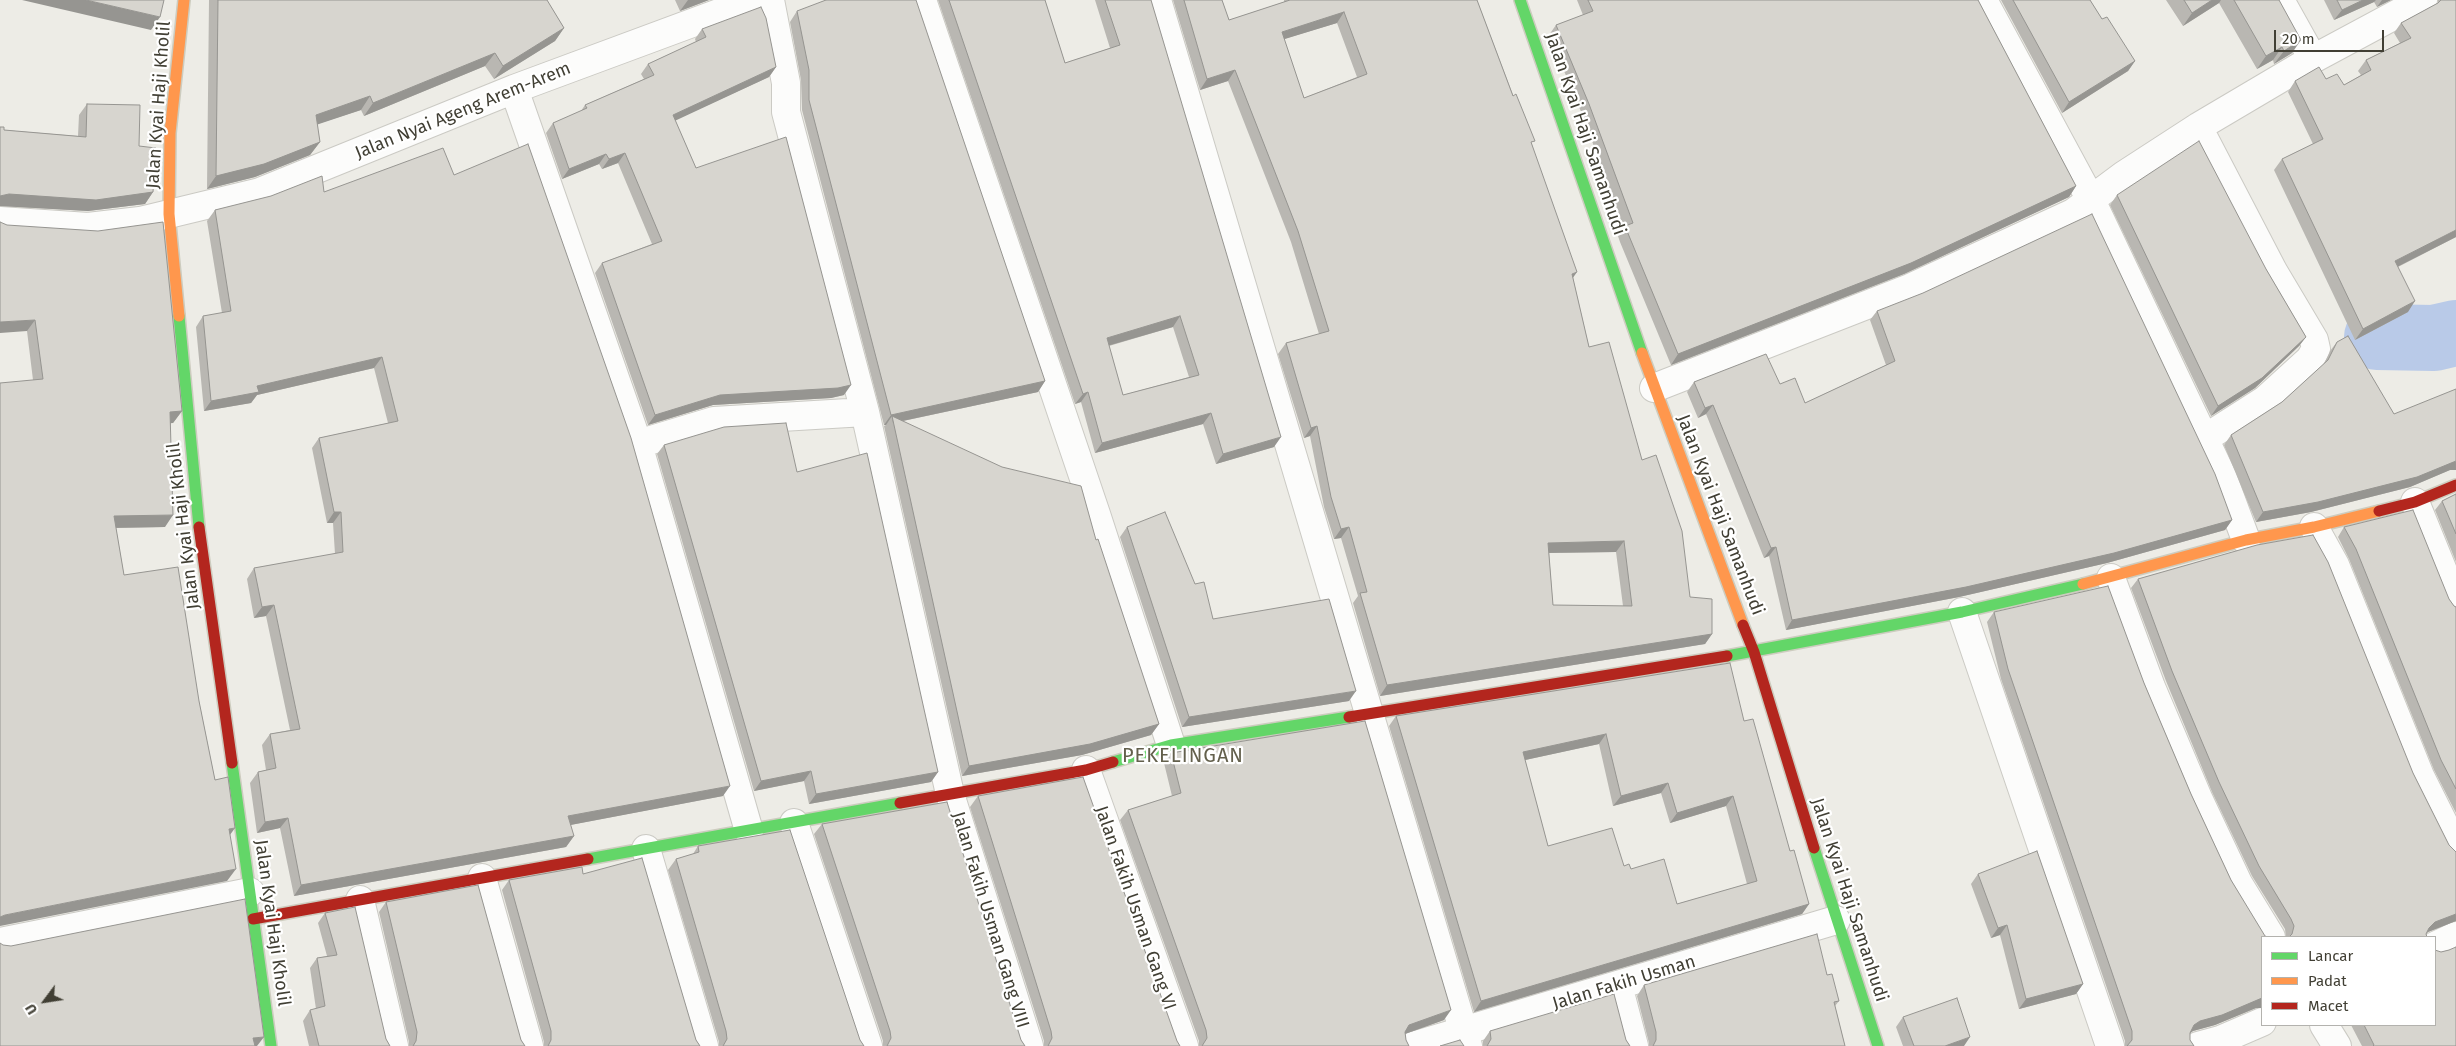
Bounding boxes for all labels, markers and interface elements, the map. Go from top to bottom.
street label: Jalan Kyai Haji Kholil [142,20,176,190]
scale bar [2276,20,2386,52]
street label: Jalan Kyai Haji Samanhudi [1540,30,1630,238]
text: 20 m [2282,30,2315,48]
street label: Jalan Nyai Ageng Arem-Arem [352,58,574,164]
street label: Jalan Kyai Haji Samanhudi [1672,412,1768,618]
street label: Jalan Kyai Haji Kholil [163,441,205,611]
district label: PEKELINGAN [1121,744,1245,768]
street label: Jalan Kyai Haji Samanhudi [1806,795,1892,1005]
street label: Jalan Fakih Usman Gang VI [1090,803,1180,1013]
street label: Jalan Fakih Usman Gang VIII [947,809,1033,1031]
street label: Jalan Kyai Haji Kholil [250,838,294,1008]
legend [2261,936,2436,1026]
text: Lancar [2308,947,2353,965]
street label: Jalan Fakih Usman [1550,951,1698,1015]
text: Padat [2308,972,2347,990]
north arrow [20,976,70,1026]
text: Macet [2308,997,2348,1015]
text: U [22,1001,41,1017]

